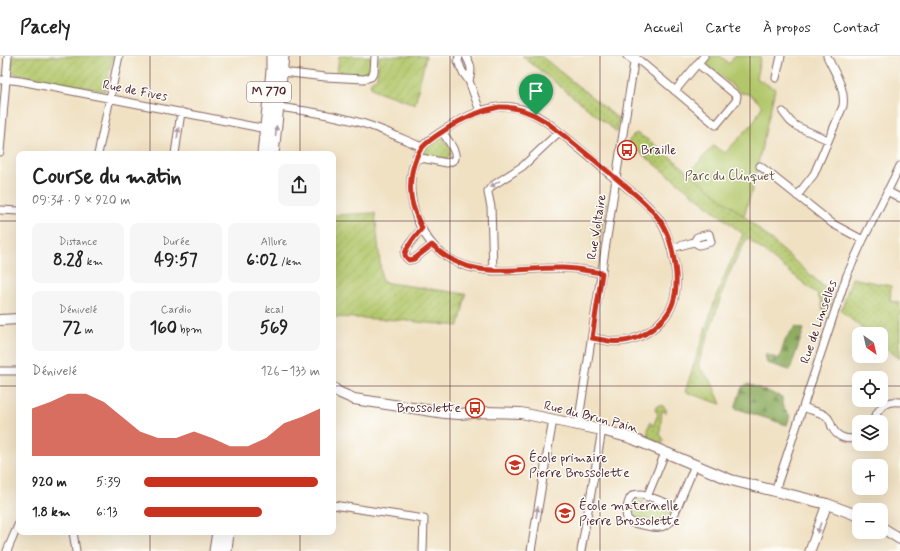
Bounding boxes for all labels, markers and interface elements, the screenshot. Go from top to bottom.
text: Pacely [20,15,71,40]
text: Accueil [644,19,683,37]
text: Carte [705,19,741,37]
text: À propos [763,19,811,37]
text: Contact [833,19,880,37]
pin [519,74,553,115]
street label: Rue de Fives [101,76,169,106]
icon: arrive [525,80,547,102]
road number: M 770 [247,82,291,102]
one-way arrow [272,125,279,137]
one-way arrow [175,127,181,139]
bus stop icon: Braille [616,139,638,161]
place label: Braille [641,142,676,159]
text: Course du matin [32,163,182,191]
button: share [278,164,320,206]
park label: Parc du Clinquet [685,168,775,185]
one-way arrow [490,180,501,188]
text: 09:34 · 9 × 920 m [32,192,131,209]
street label: Rue Voltaire [583,193,611,261]
text: Distance [59,235,97,249]
text: Durée [162,235,190,249]
text: Allure [261,235,287,249]
text: 8.28 [53,249,84,271]
text: 49:57 [154,249,198,271]
text: 6:02 [246,249,278,271]
text: km [84,255,103,269]
text: /km [278,255,302,269]
street label: Rue de Linselles [797,278,841,366]
text: Dénivelé [59,303,97,317]
text: Cardio [161,303,191,317]
text: kcal [265,303,283,317]
text: 72 [62,317,82,339]
text: 160 [150,317,177,339]
text: 569 [260,317,288,339]
text: m [82,323,94,337]
text: bpm [177,323,202,337]
north arrow [852,327,888,363]
map controls [852,327,888,539]
text: Dénivelé [32,363,77,380]
text: 126–133 m [261,363,320,380]
button: locate [852,371,888,407]
bus stop icon: Brossolette [464,397,486,419]
street label: Rue du Brun Pain [542,397,640,437]
place label: Brossolette [397,400,461,417]
button: layers [852,415,888,451]
place label: École primaire Pierre Brossolette [529,449,630,482]
school or university icon: École primaire Pierre Brossolette [504,454,526,476]
button: + [852,459,888,495]
text: 920 m [32,474,67,491]
text: 5:39 [96,474,121,491]
place label: École maternelle Pierre Brossolette [579,497,680,530]
school or university icon: École maternelle Pierre Brossolette [554,502,576,524]
button: − [852,503,888,539]
text: 1.8 km [32,504,70,521]
text: 6:13 [96,504,117,521]
one-way arrow [534,506,540,519]
one-way arrow [815,522,821,534]

